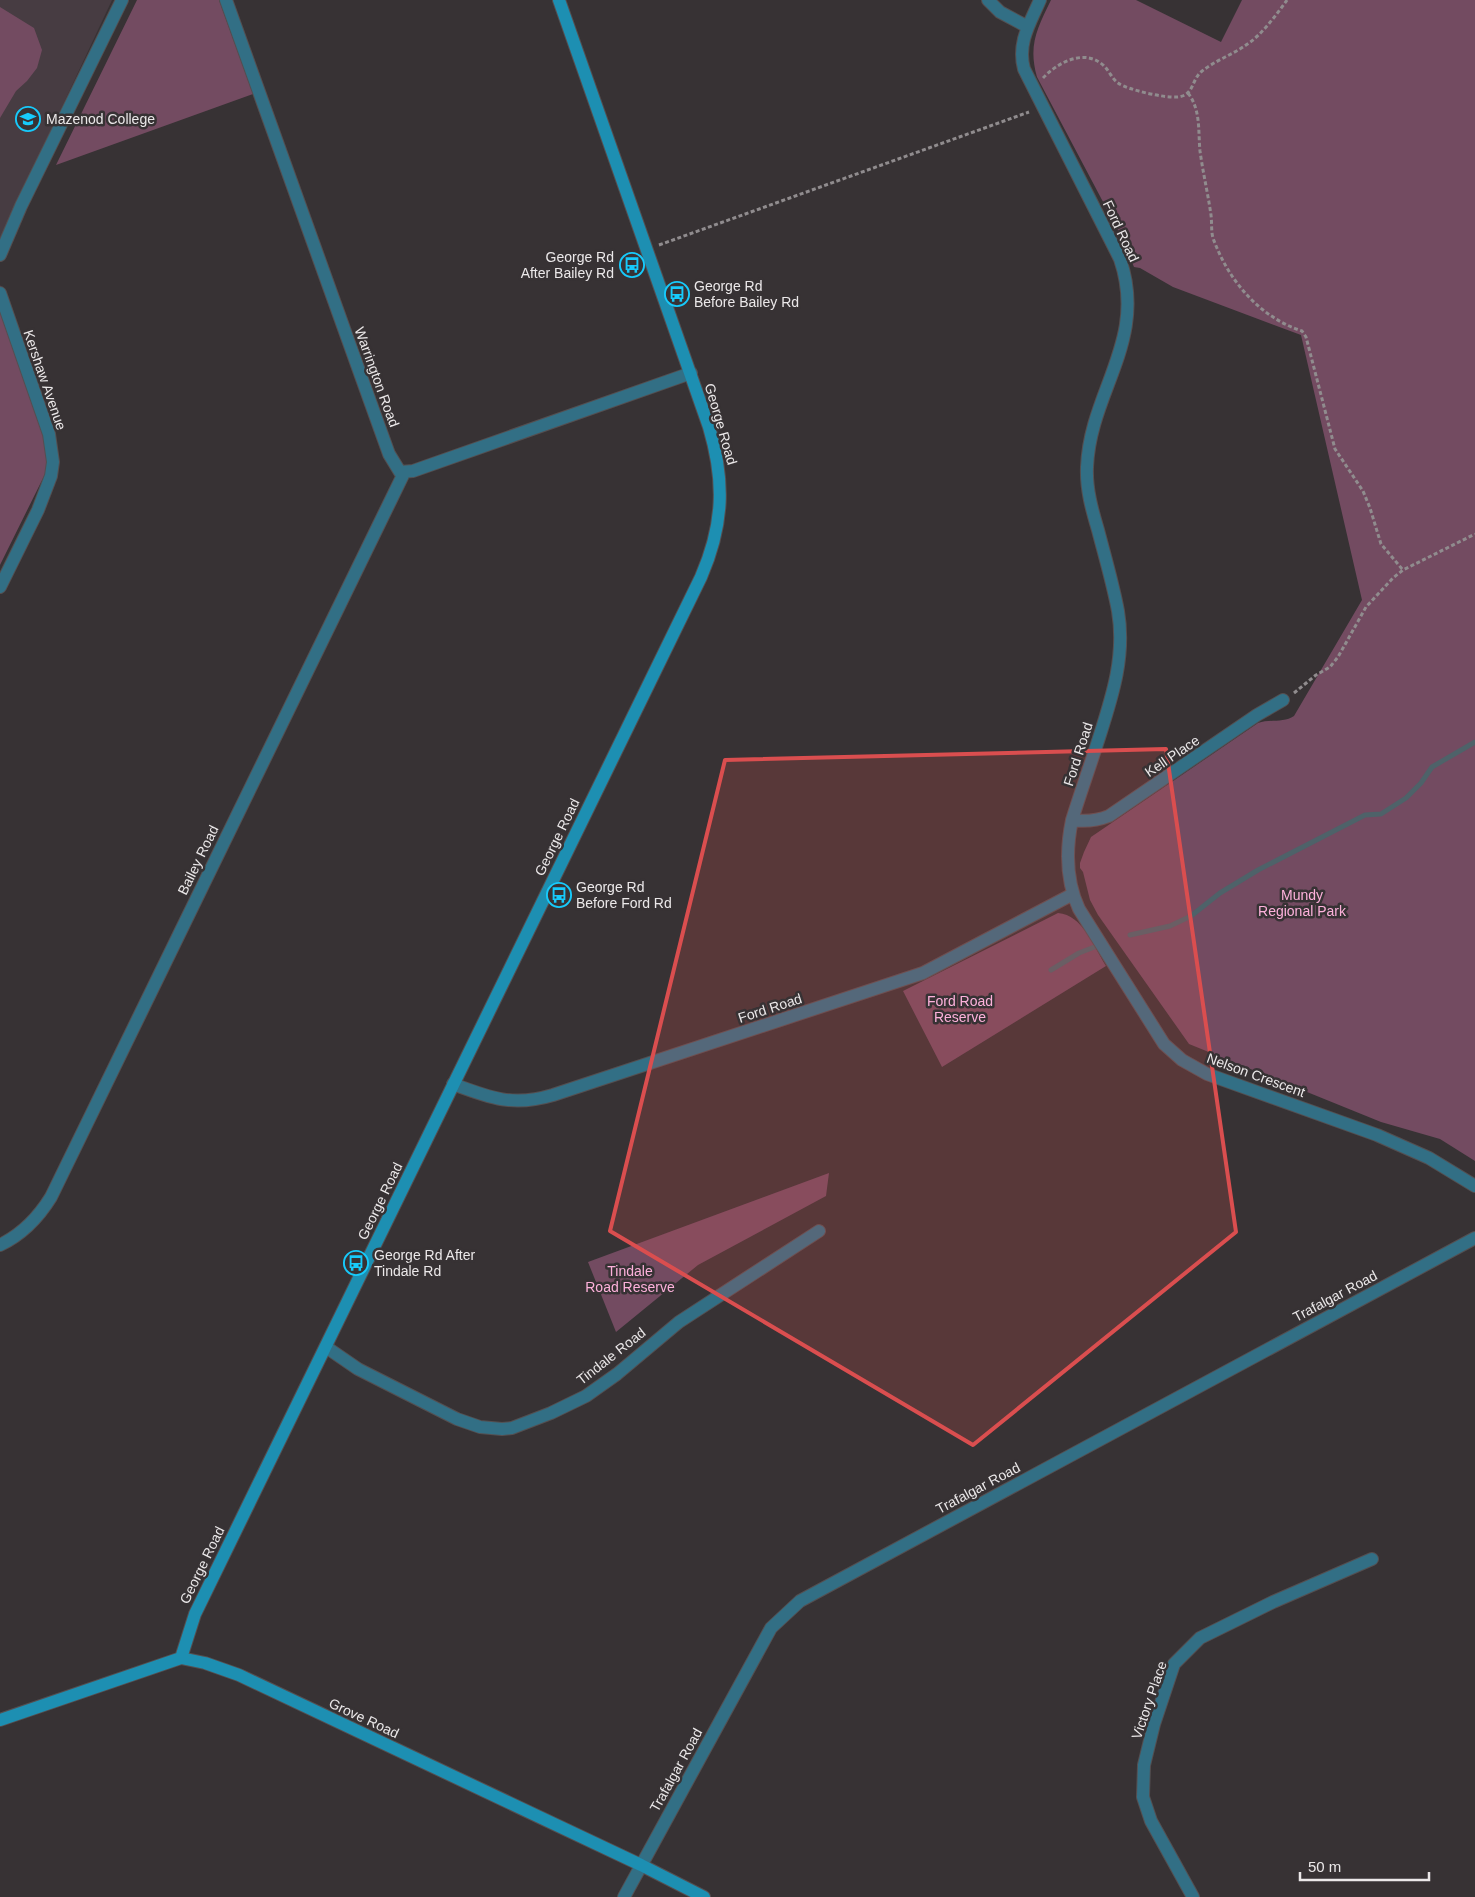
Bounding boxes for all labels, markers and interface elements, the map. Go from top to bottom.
school or university icon: Mazenod College [15,106,41,132]
place label: Mazenod College [46,111,155,127]
street label: Ford Road [1100,198,1142,264]
place label: George Rd After Bailey Rd [521,249,614,281]
bus stop icon: George Rd After Bailey Rd [619,252,645,278]
place label: George Rd Before Bailey Rd [694,278,799,310]
bus stop icon: George Rd Before Bailey Rd [664,281,690,307]
street label: Warrington Road [351,325,403,429]
street label: Kershaw Avenue [20,328,70,432]
street label: George Road [702,381,740,467]
street label: Ford Road [1060,720,1096,788]
street label: Kell Place [1142,732,1202,780]
street label: George Road [531,796,583,878]
street label: Bailey Road [174,823,222,897]
place label: George Rd Before Ford Rd [576,879,672,911]
bus stop icon: George Rd Before Ford Rd [546,882,572,908]
park label: Mundy Regional Park [1258,887,1347,919]
street label: Ford Road [736,990,804,1026]
park label: Ford Road Reserve [927,993,993,1025]
street label: Nelson Crescent [1205,1050,1307,1100]
street label: George Road [354,1160,406,1242]
place label: George Rd After Tindale Rd [374,1247,476,1279]
bus stop icon: George Rd After Tindale Rd [343,1250,369,1276]
park label: Tindale Road Reserve [585,1263,675,1295]
street label: Trafalgar Road [1290,1267,1380,1325]
street label: Tindale Road [573,1324,649,1388]
street label: Trafalgar Road [933,1459,1023,1517]
street label: George Road [176,1524,228,1606]
street label: Victory Place [1128,1659,1170,1741]
street label: Grove Road [326,1695,402,1741]
street label: Trafalgar Road [646,1726,706,1814]
scale bar [1300,1850,1429,1882]
text: 50 m [1308,1858,1341,1875]

